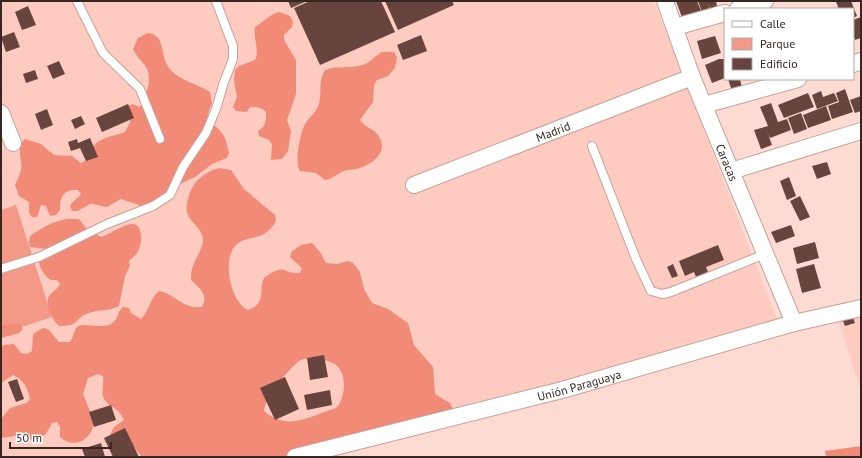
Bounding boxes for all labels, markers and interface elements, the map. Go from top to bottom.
legend [724,8,854,80]
text: Calle [760,16,786,31]
text: Parque [760,36,795,51]
text: Edificio [760,56,798,71]
street label: Madrid [534,118,572,144]
street label: Caracas [713,141,742,183]
street label: Unión Paraguaya [535,366,623,403]
scale bar [10,424,111,450]
text: 50 m [16,430,42,445]

